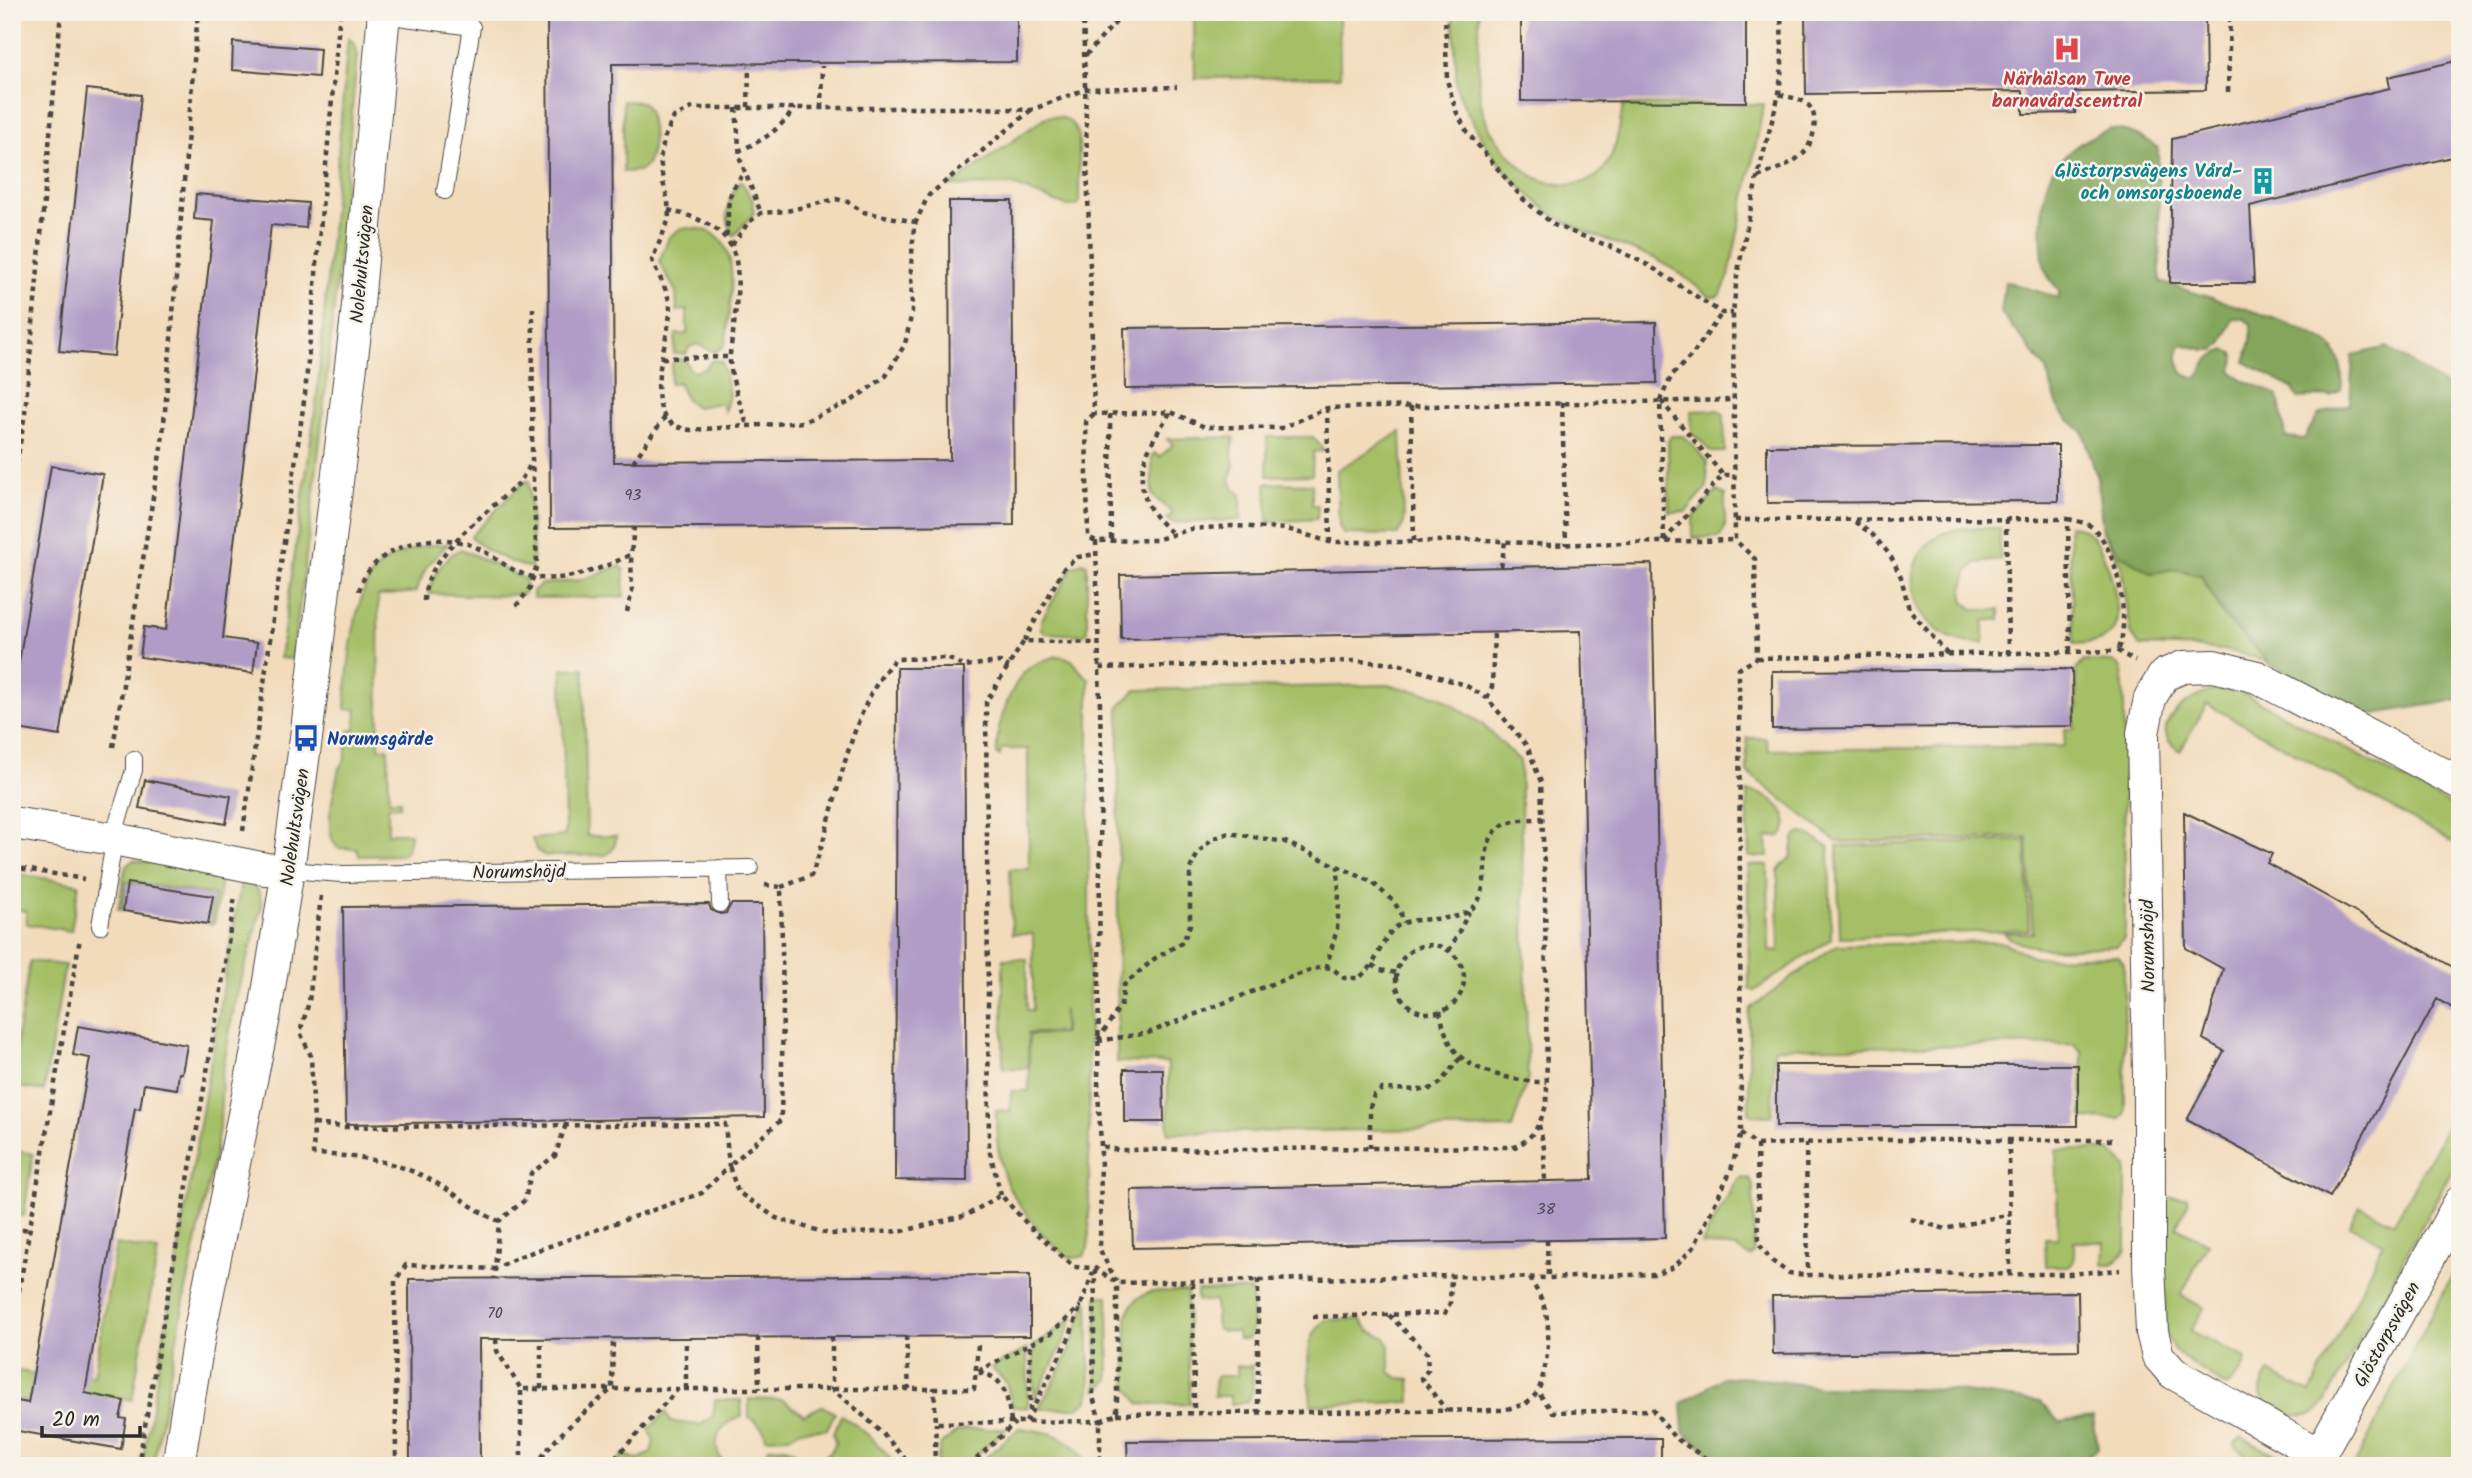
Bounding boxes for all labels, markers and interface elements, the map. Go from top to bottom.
hospital icon: Närhälsan Tuve barnavårdscentral [2052,34,2082,64]
place label: Närhälsan Tuve barnavårdscentral [1992,65,2143,117]
place label: Glöstorpsvägens Vård- och omsorgsboende [2055,157,2242,209]
building icon: Glöstorpsvägens Vård- och omsorgsboende [2248,166,2278,196]
street label: Nolehultsvägen [343,204,383,325]
house number: 93 [625,483,641,508]
bus stop icon: Norumsgärde [291,723,321,753]
place label: Norumsgärde [327,725,434,755]
street label: Nolehultsvägen [273,766,319,888]
street label: Norumshöjd [472,857,566,889]
street label: Norumshöjd [2133,899,2165,993]
house number: 38 [1537,1197,1556,1222]
street label: Glöstorpsvägen [2346,1277,2429,1393]
house number: 70 [487,1301,503,1326]
scale bar [42,1394,140,1438]
text: 20 m [52,1404,100,1437]

